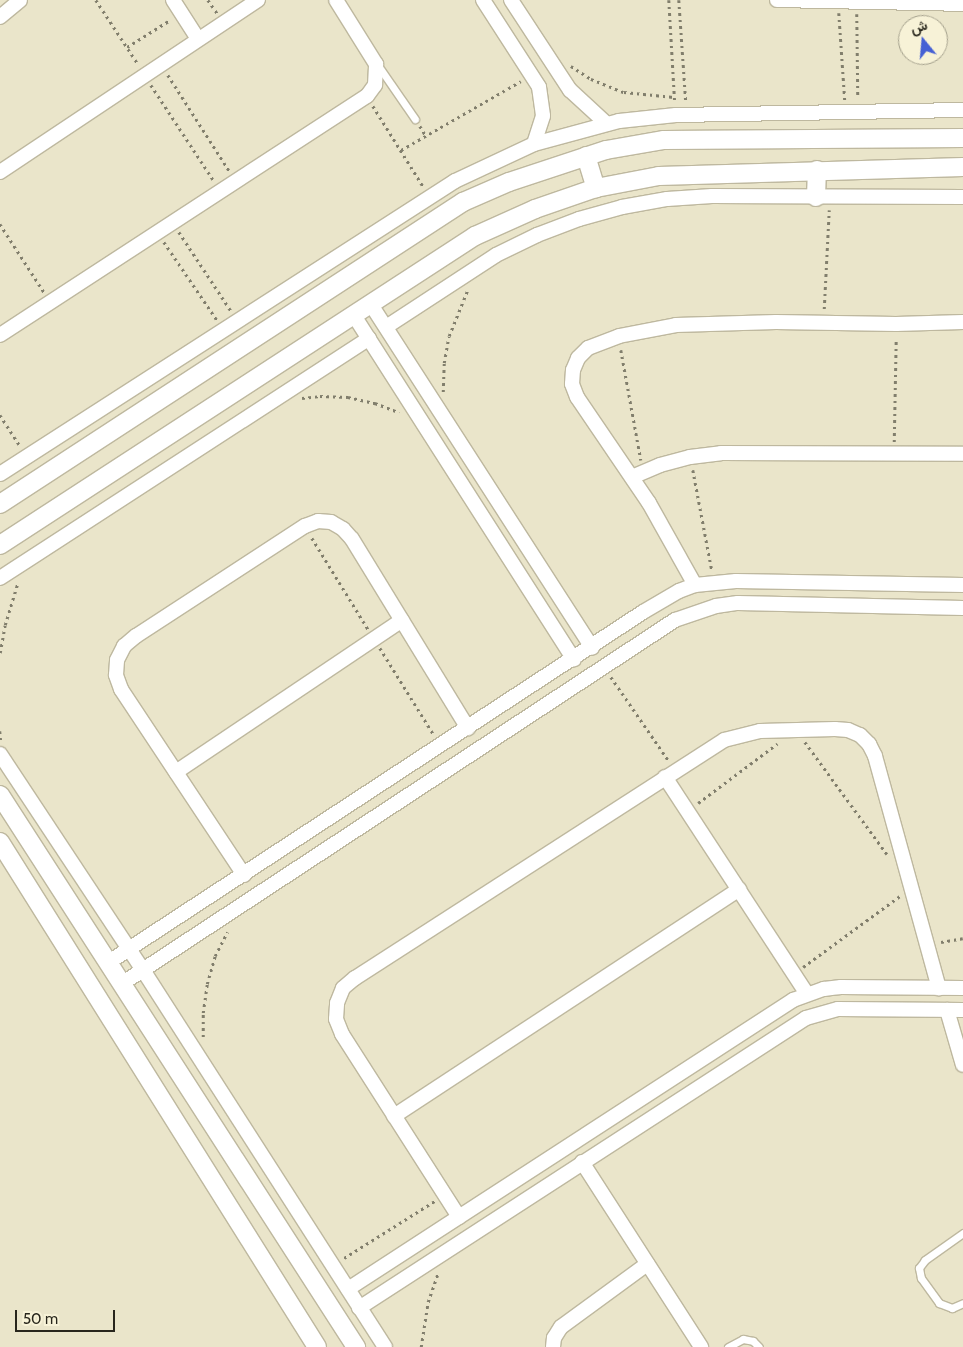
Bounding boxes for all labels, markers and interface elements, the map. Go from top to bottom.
north arrow [898,15,948,65]
text: ش [908,16,930,38]
scale bar [18,1300,118,1332]
text: 50 m [23,1310,58,1328]

